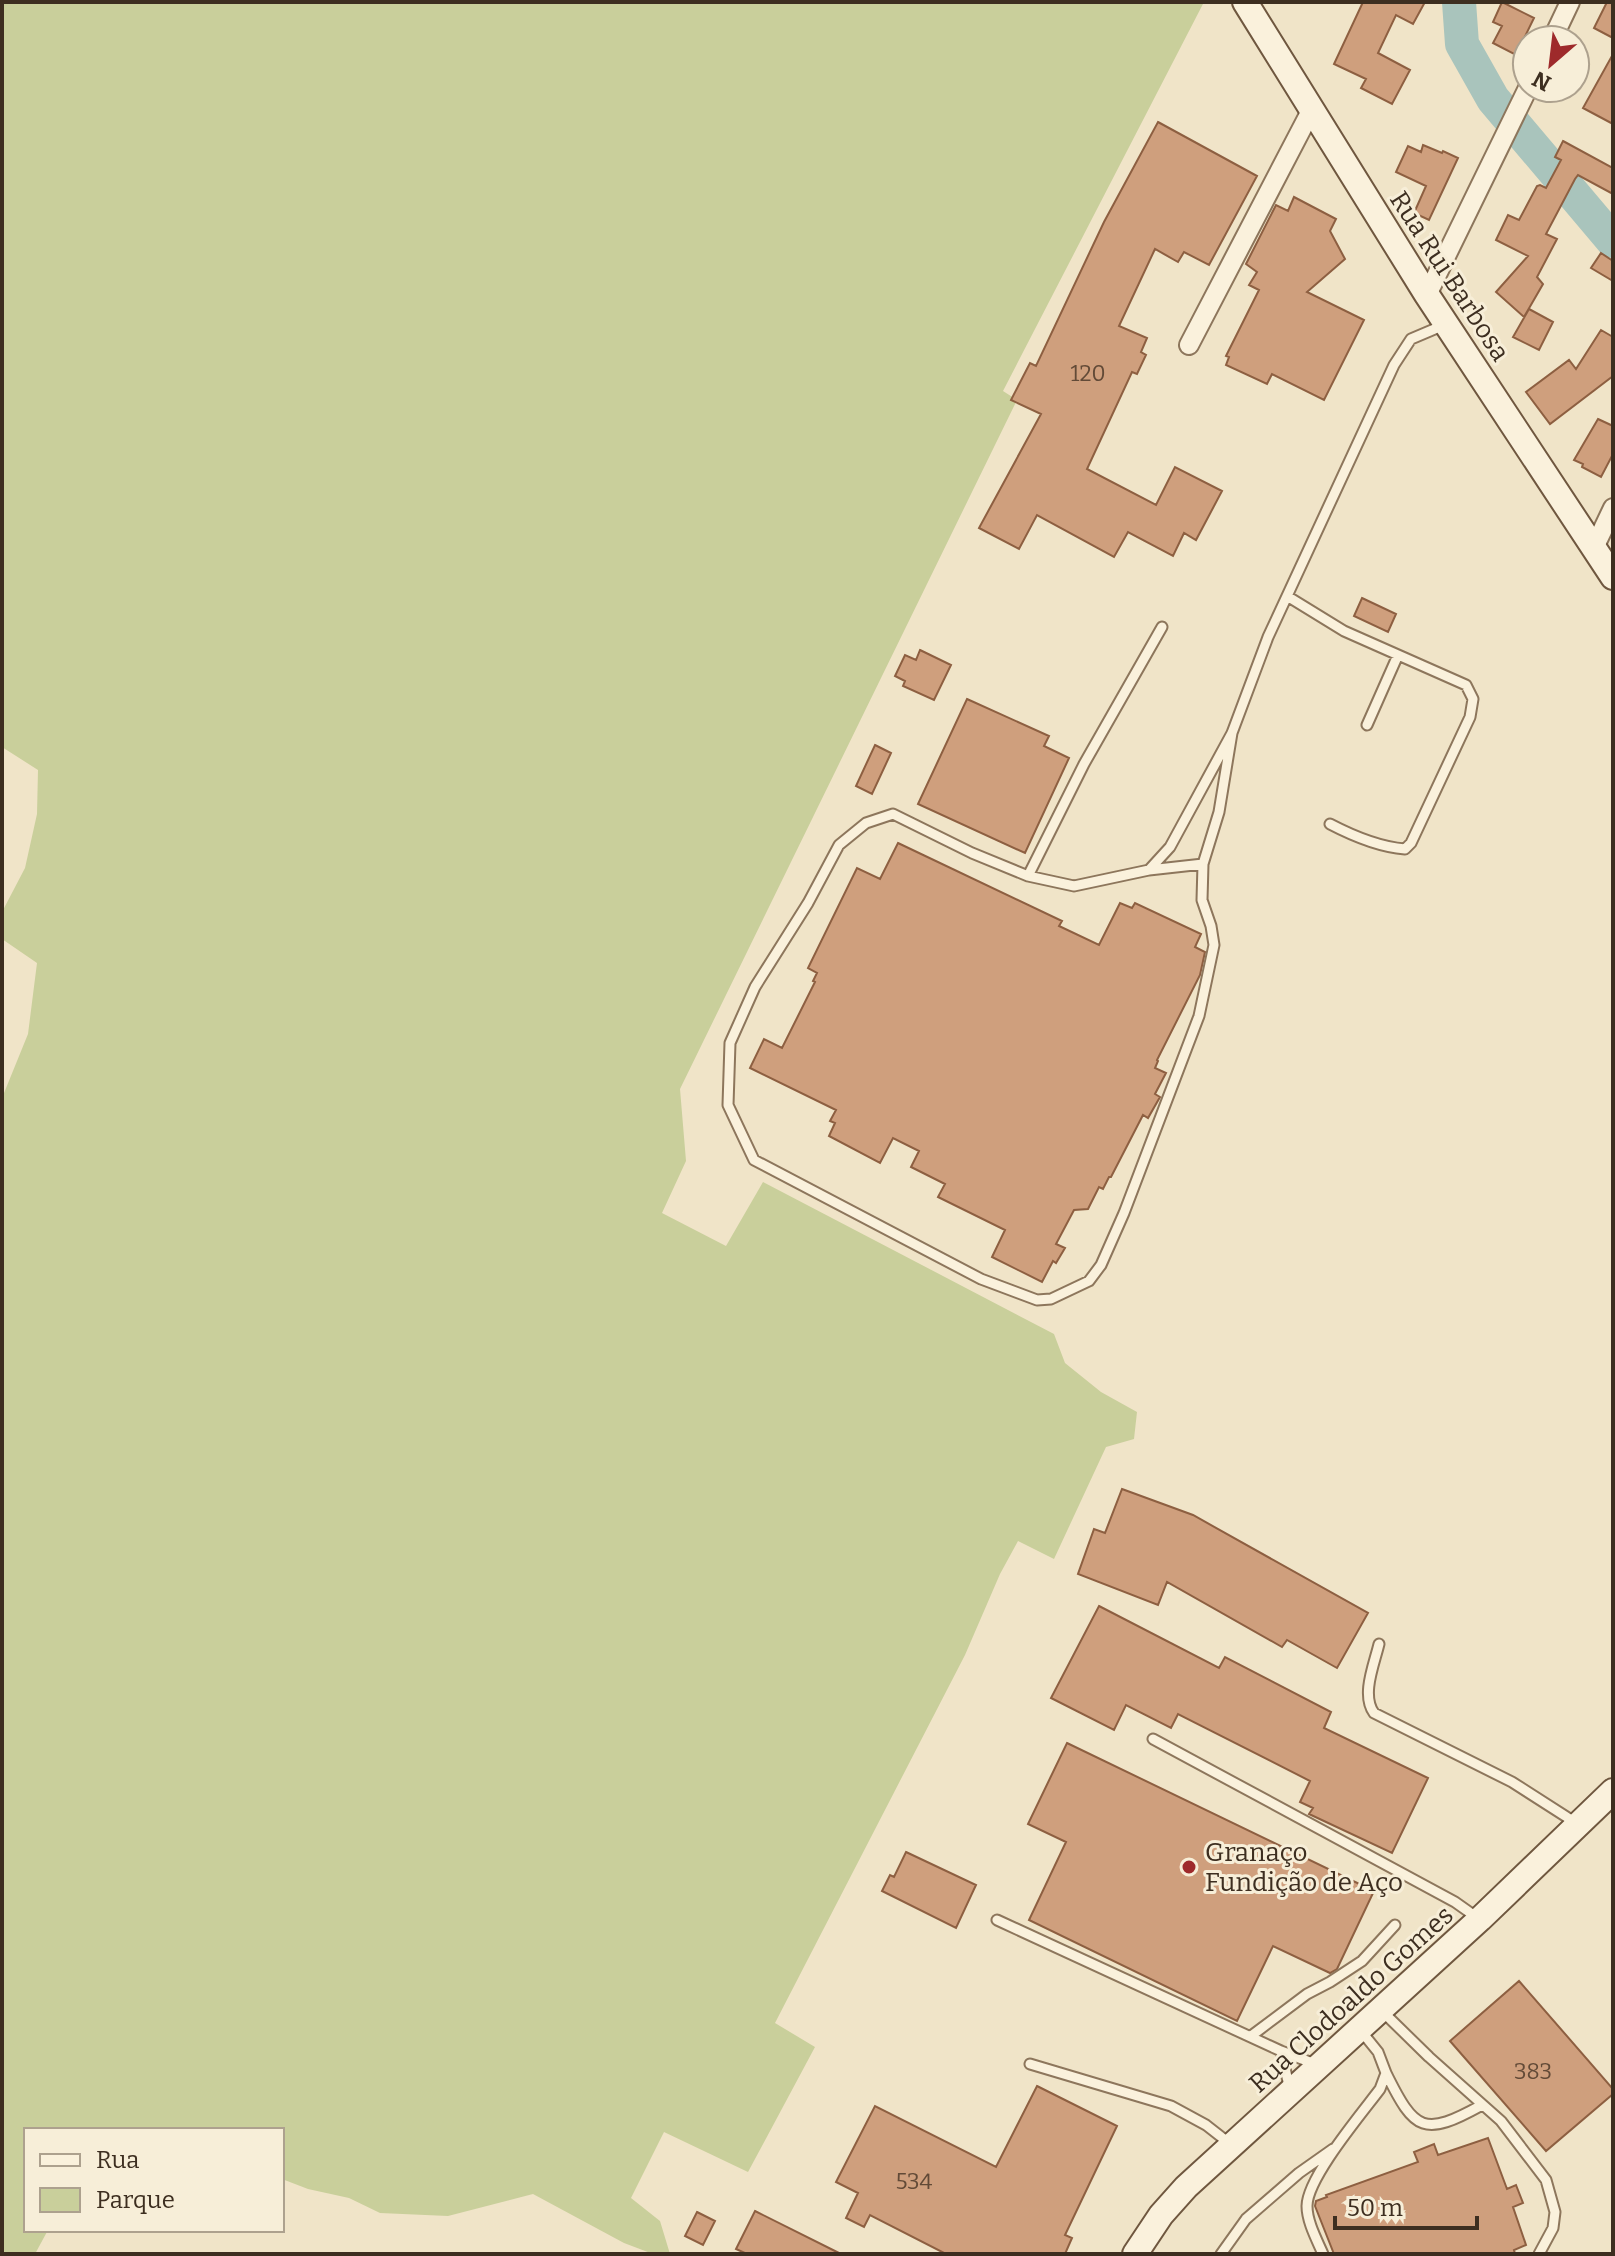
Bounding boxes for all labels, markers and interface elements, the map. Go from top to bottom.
north arrow [1511,24,1591,104]
text: N [1528,65,1556,97]
street label: Rua Rui Barbosa [1383,186,1516,367]
house number: 120 [1070,360,1106,387]
place label: Granaço Fundição de Aço [1205,1837,1403,1898]
marker: Granaço Fundição de Aço [1180,1858,1198,1876]
street label: Rua Clodoaldo Gomes [1243,1900,1460,2099]
house number: 383 [1514,2058,1552,2085]
legend [24,2128,284,2232]
text: Rua [96,2146,139,2174]
house number: 534 [896,2168,932,2195]
scale bar [1335,2180,1477,2230]
text: Parque [96,2186,175,2214]
text: 50 m [1347,2194,1403,2222]

